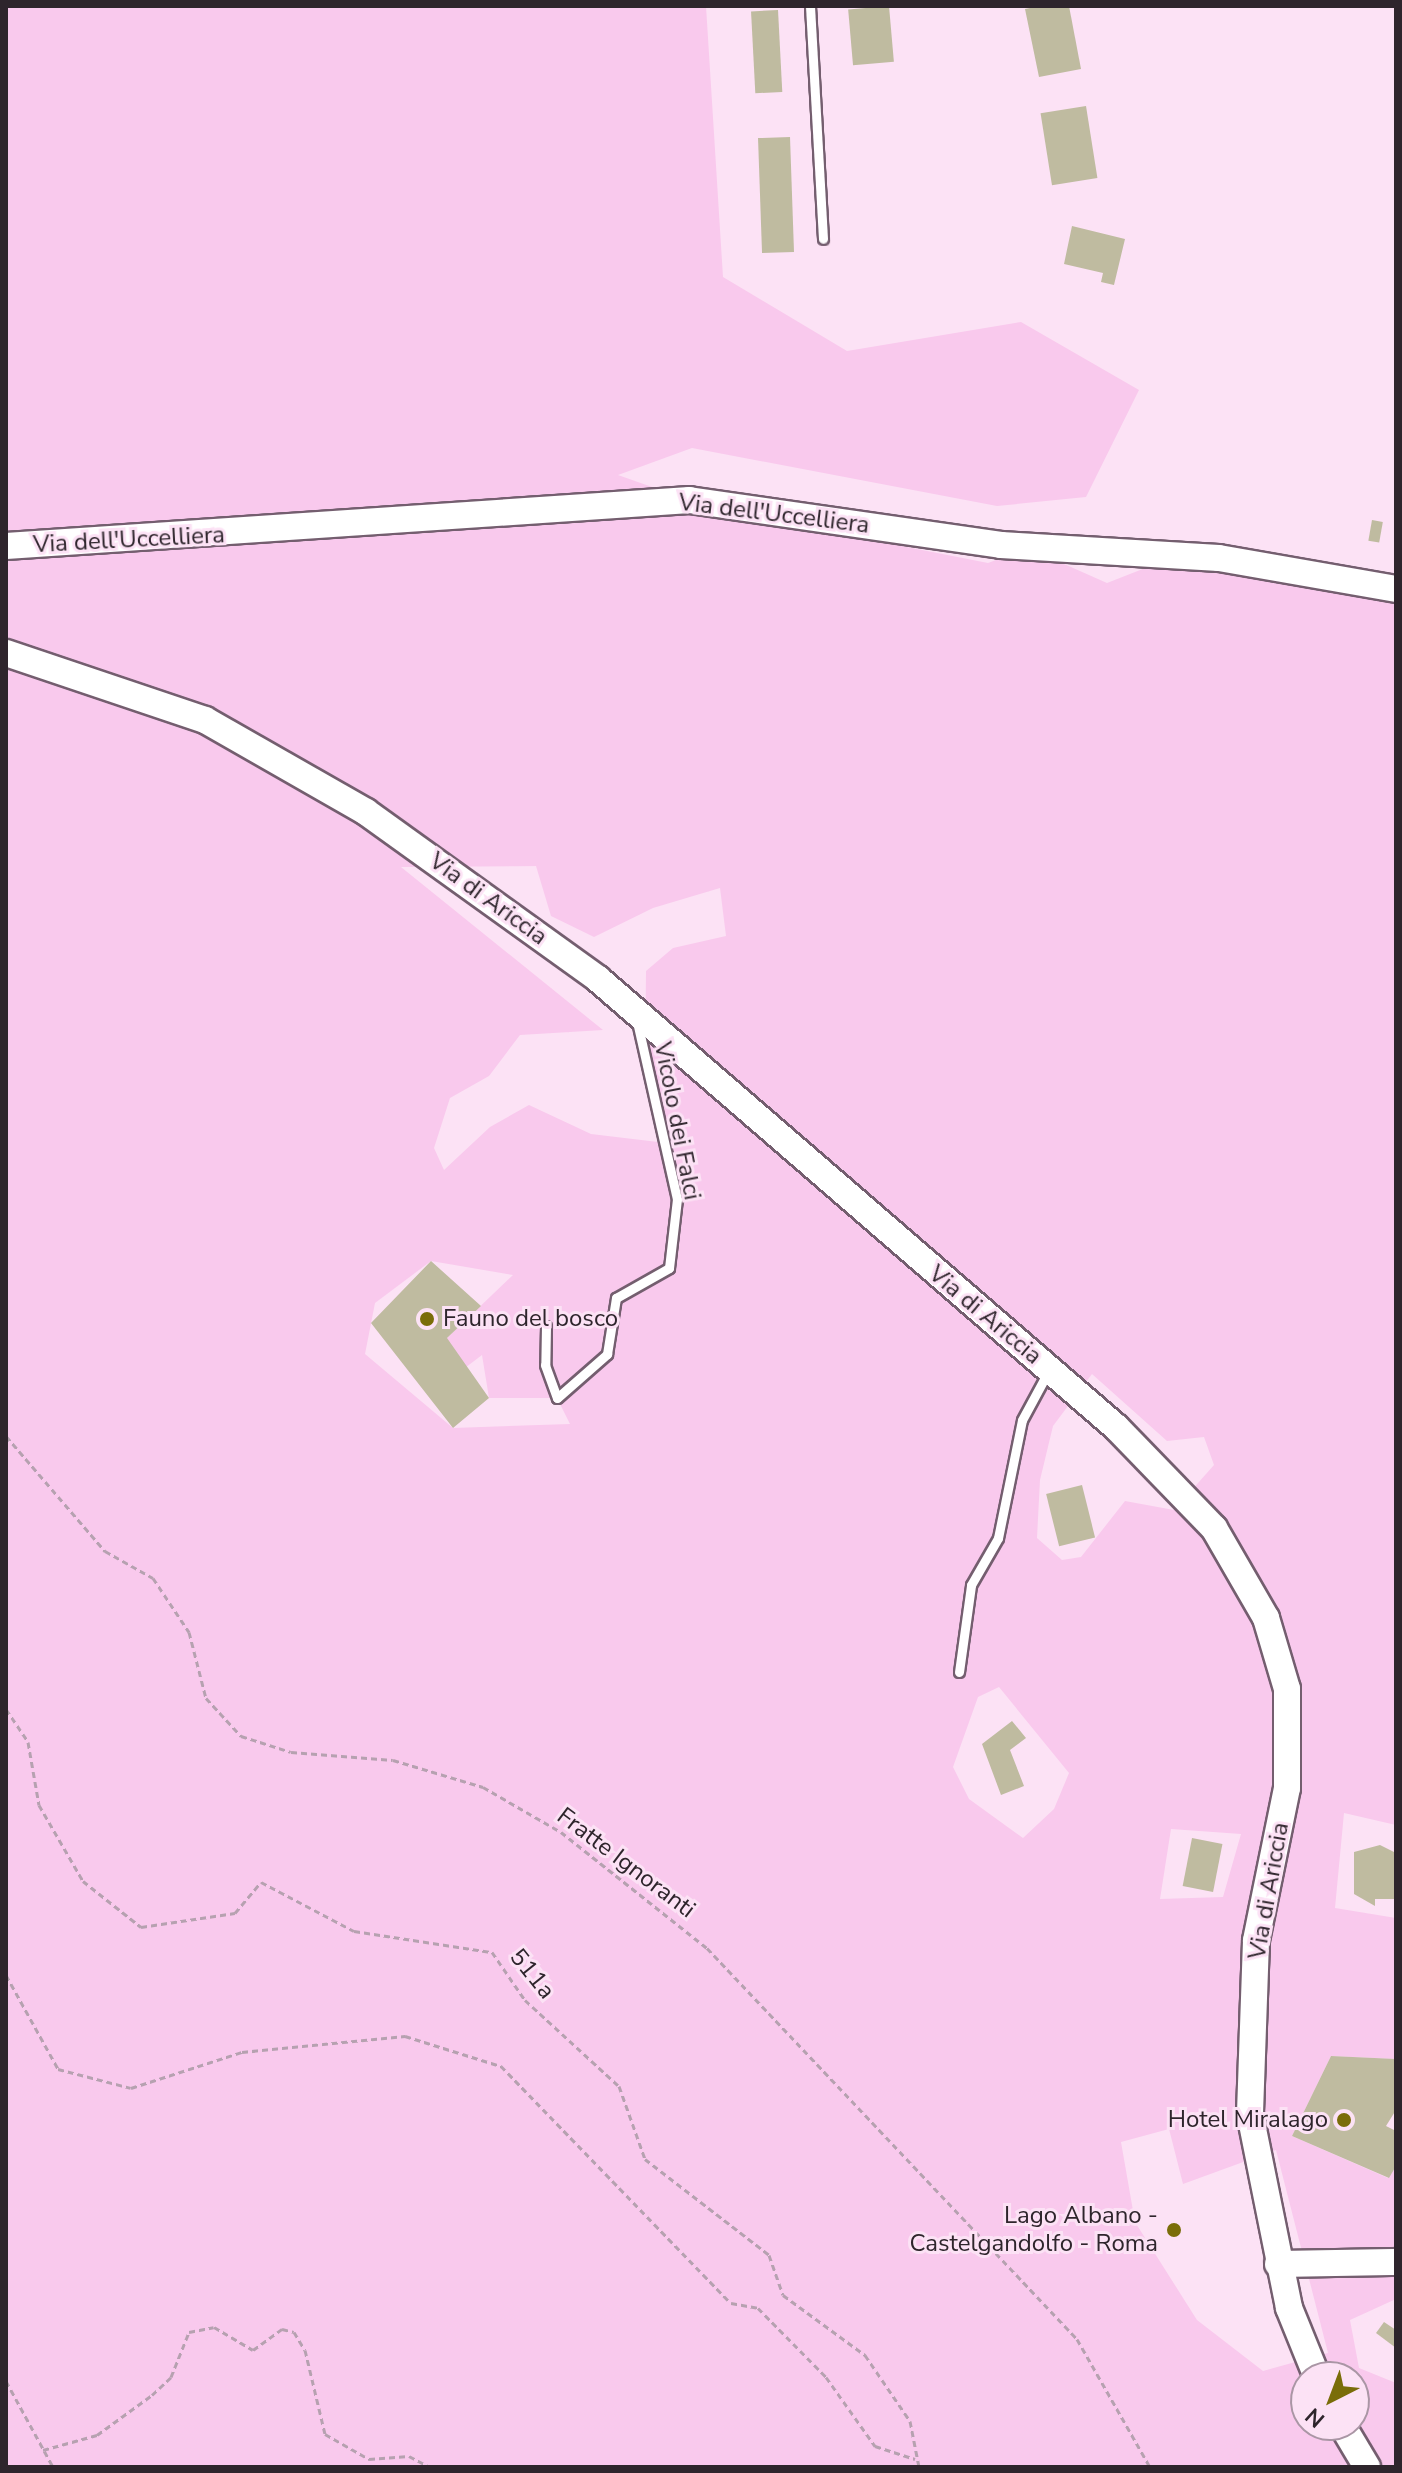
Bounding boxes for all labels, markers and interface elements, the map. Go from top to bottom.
street label: Via dell'Uccelliera [677,488,871,540]
street label: Via dell'Uccelliera [32,521,226,559]
street label: Via di Ariccia [423,847,553,951]
street label: Vicolo dei Falci [648,1040,706,1202]
street label: Via di Ariccia [923,1259,1047,1371]
place label: Fauno del bosco [443,1305,618,1333]
marker: Fauno del bosco [418,1310,436,1328]
street label: Fratte Ignoranti [551,1802,701,1924]
street label: Via di Ariccia [1243,1820,1295,1962]
street label: 511a [503,1943,561,2005]
place label: Hotel Miralago [1168,2106,1328,2134]
marker: Hotel Miralago [1335,2111,1353,2129]
place label: Lago Albano - Castelgandolfo - Roma [909,2202,1158,2258]
marker: Lago Albano - Castelgandolfo - Roma [1165,2221,1183,2239]
north arrow [1290,2361,1370,2441]
text: N [1299,2401,1331,2434]

